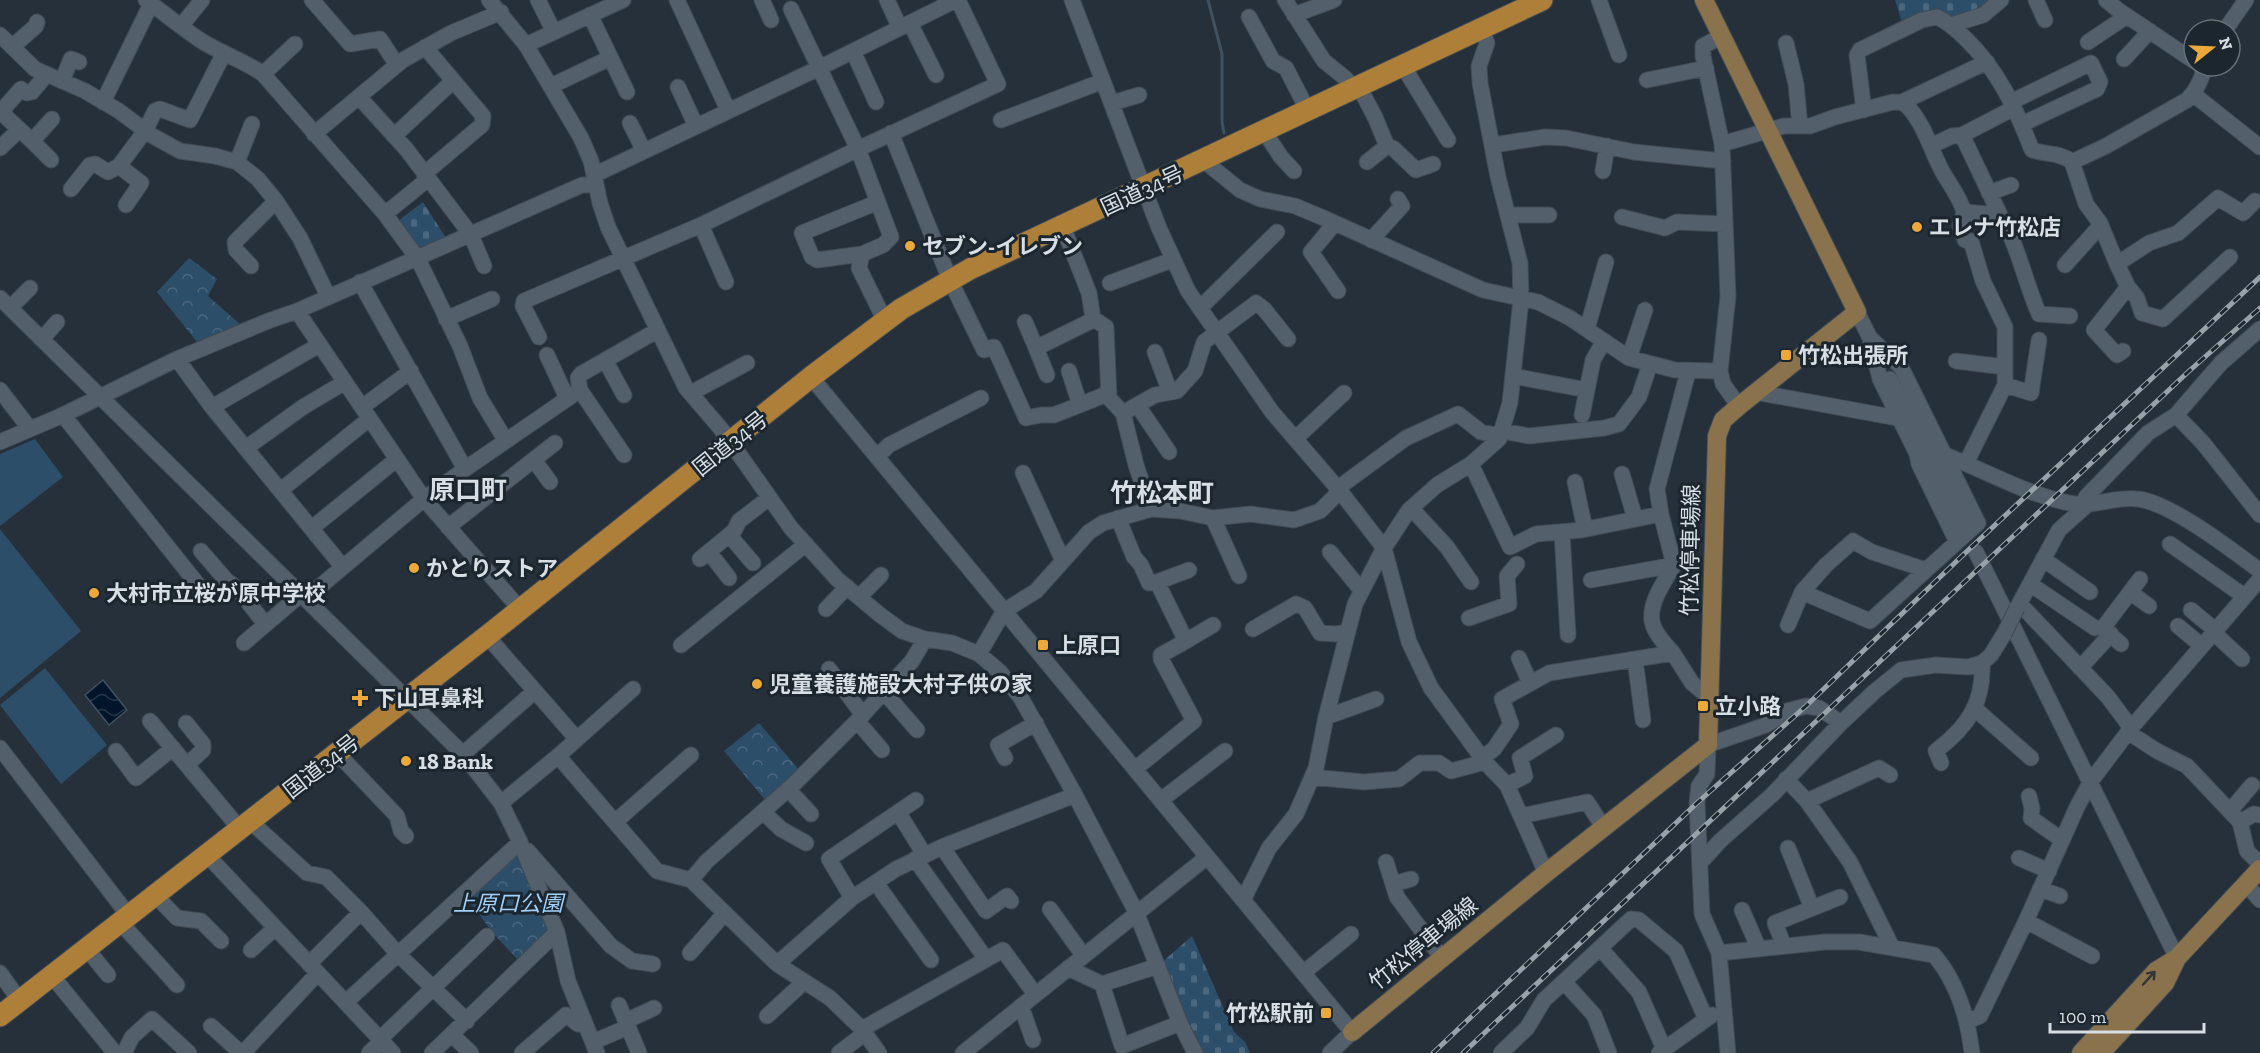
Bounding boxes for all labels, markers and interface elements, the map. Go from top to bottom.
north arrow [2182,18,2242,78]
text: N [2215,35,2237,52]
street label: 国道34号 [1096,159,1188,221]
place label: エレナ竹松店 [1929,214,2061,241]
marker: エレナ竹松店 [1910,220,1924,234]
place label: セブン-イレブン [922,233,1083,260]
marker: セブン-イレブン [903,239,917,253]
place label: 竹松出張所 [1798,342,1908,369]
marker: 竹松出張所 [1779,348,1793,362]
street label: 国道34号 [687,405,773,482]
district label: 原口町 [429,474,507,506]
district label: 竹松本町 [1110,477,1214,509]
street label: 竹松停車場線 [1676,484,1705,616]
place label: かとりストア [426,555,558,582]
marker: かとりストア [407,561,421,575]
place label: 大村市立桜が原中学校 [106,580,326,607]
marker: 大村市立桜が原中学校 [87,586,101,600]
place label: 上原口 [1055,632,1121,659]
marker: 上原口 [1036,638,1050,652]
place label: 児童養護施設大村子供の家 [769,671,1033,698]
marker: 児童養護施設大村子供の家 [750,677,764,691]
place label: 下山耳鼻科 [374,685,484,712]
marker: 下山耳鼻科 [351,689,369,707]
place label: 立小路 [1715,693,1781,720]
marker: 立小路 [1696,699,1710,713]
street label: 国道34号 [278,728,365,804]
place label: 18 Bank [418,748,493,775]
marker: 18 Bank [399,754,413,768]
park label: 上原口公園 [453,890,566,917]
street label: 竹松停車場線 [1364,891,1483,995]
one-way arrow [2141,971,2156,986]
scale bar [2050,996,2204,1034]
place label: 竹松駅前 [1226,1000,1314,1027]
marker: 竹松駅前 [1319,1006,1333,1020]
text: 100 m [2059,1006,2107,1028]

